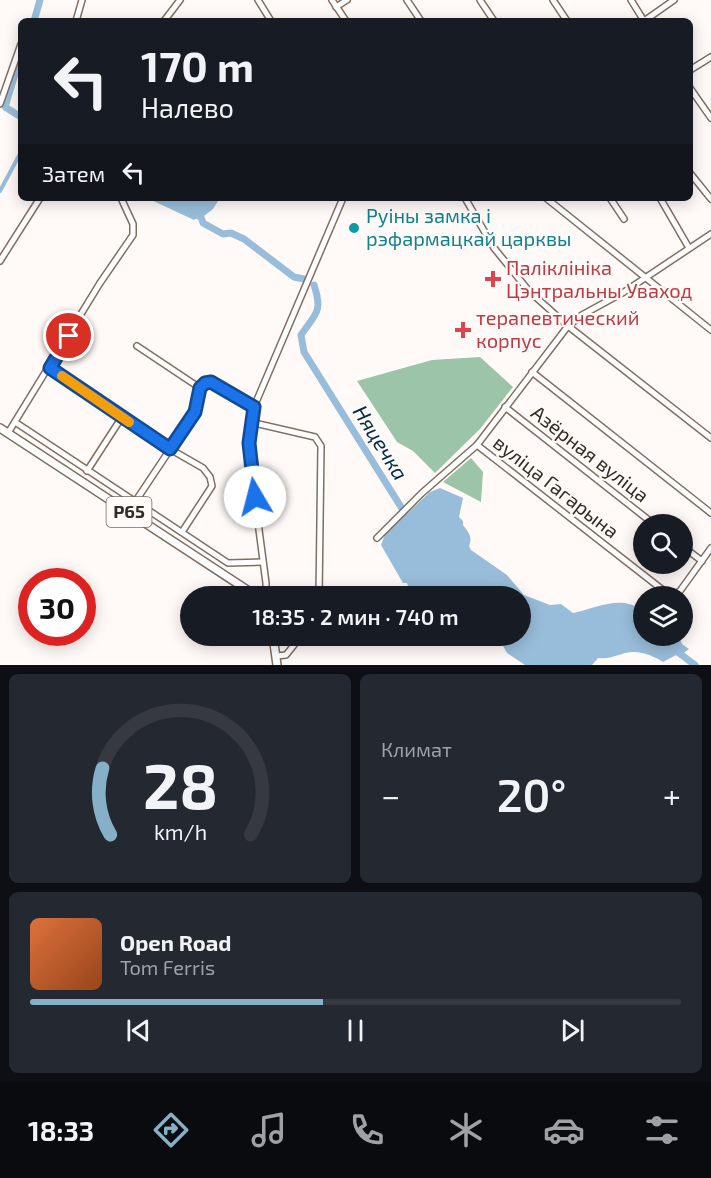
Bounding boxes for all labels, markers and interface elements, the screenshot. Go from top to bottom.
text: 170 m [141,40,254,90]
icon: left [42,42,120,120]
text: Налево [141,91,234,123]
icon: left [117,156,150,189]
text: Затем [42,160,105,186]
place label: Руіны замка і рэфармацкай царквы [366,203,572,250]
marker: Руіны замка і рэфармацкай царквы [347,221,361,235]
place label: Паліклініка Цэнтральны Уваход [506,255,692,302]
marker: Паліклініка Цэнтральны Уваход [484,270,502,288]
place label: терапевтический корпус [476,305,639,353]
pin [43,310,94,361]
icon: arrive [52,319,85,352]
marker: терапевтический корпус [454,321,472,339]
water label: Няцечка [349,400,414,484]
street label: Азёрная вуліца [526,400,654,507]
street label: вуліца Гагарына [488,430,624,543]
position arrow [223,465,287,529]
road number: Р65 [106,497,152,527]
map controls [633,514,693,646]
button: search [633,514,693,574]
speed limit sign: 30 [18,568,96,646]
button: layers [633,586,693,646]
text: 18:35 · 2 мин · 740 m [252,603,459,629]
text: Климат [381,737,452,761]
text: 28 [142,747,218,822]
text: 20° [497,767,566,821]
text: − [381,775,400,815]
text: + [663,775,681,815]
text: km/h [153,820,207,845]
text: Open Road [120,929,232,955]
text: Tom Ferris [120,955,215,979]
icon: previous [122,1014,155,1047]
icon: pause [339,1014,372,1047]
icon: next [556,1014,589,1047]
icon: directions [150,1109,192,1151]
icon: music [248,1109,290,1151]
icon: phone [346,1109,388,1151]
icon: climate [445,1109,487,1151]
icon: car [543,1109,585,1151]
icon: filters [641,1109,683,1151]
text: 18:33 [28,1114,94,1146]

